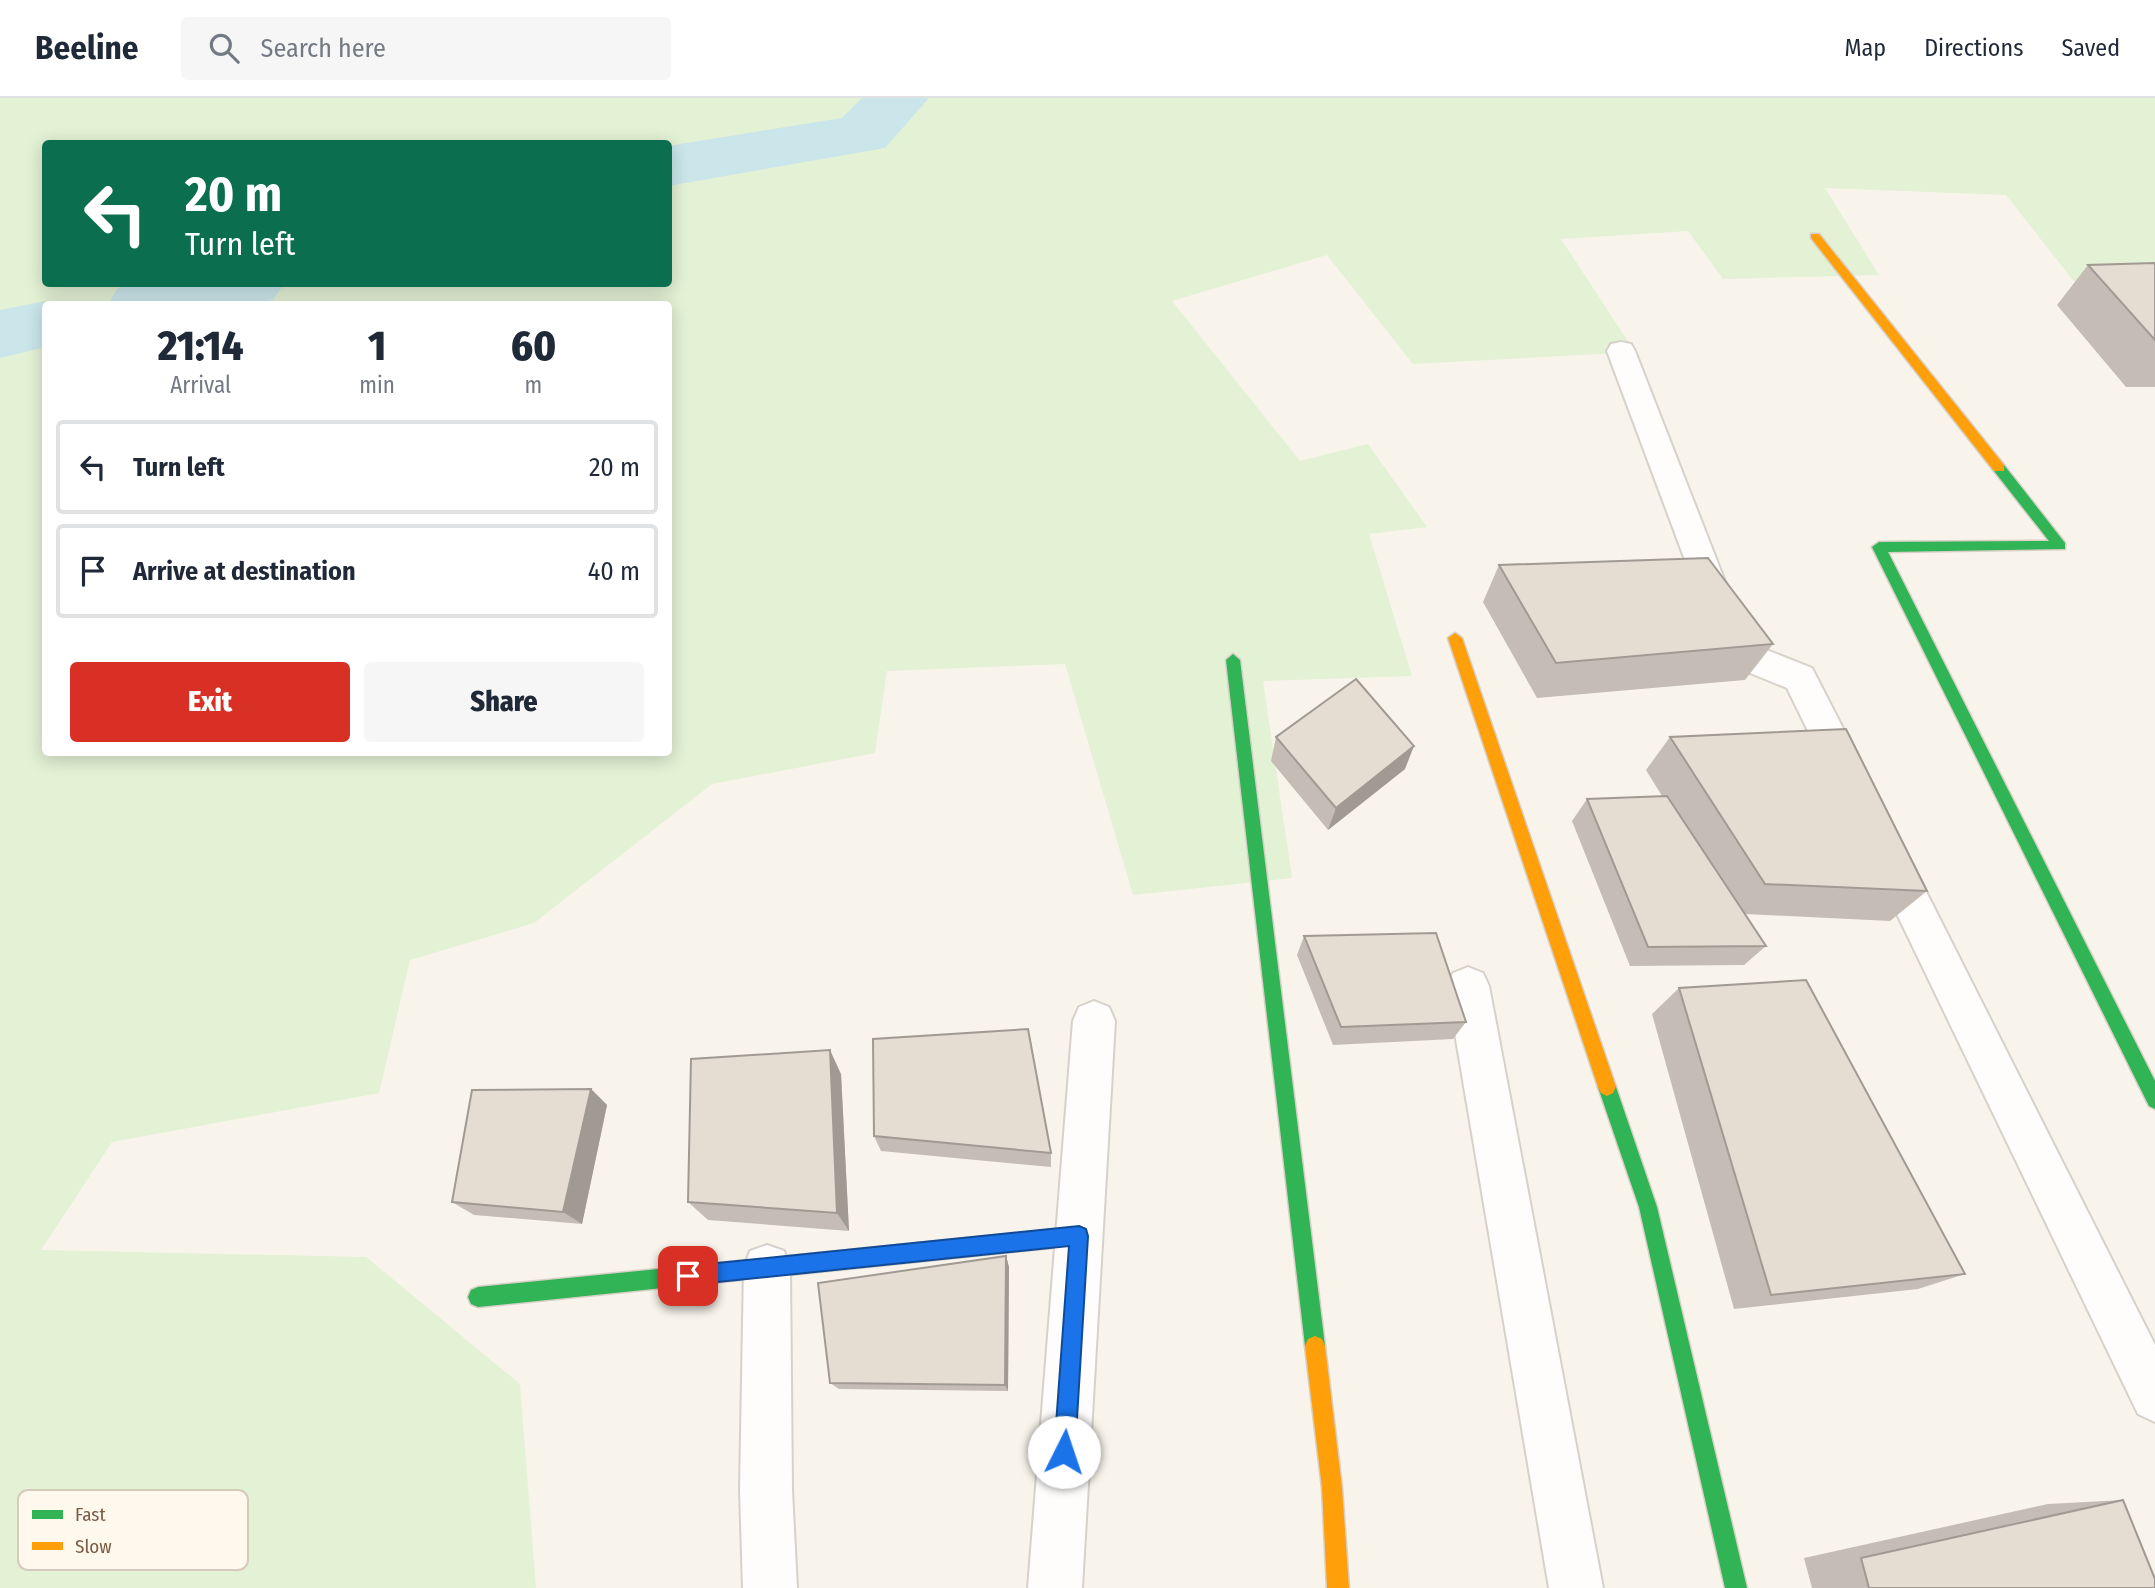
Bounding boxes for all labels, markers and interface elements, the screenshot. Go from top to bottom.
search box [181,17,671,80]
text: Beeline [35,28,139,68]
icon: search [205,29,243,67]
text: Search here [261,33,386,64]
text: Map [1845,34,1886,62]
text: Directions [1924,34,2023,62]
text: Saved [2061,34,2120,62]
text: 20 m [185,165,282,224]
icon: left [70,168,161,259]
text: Turn left [185,225,295,263]
text: 21:14 [158,321,244,371]
text: 1 [368,321,386,371]
text: 60 [511,321,556,371]
text: Arrival [170,371,231,399]
text: min [359,371,395,399]
text: m [525,371,542,399]
icon: left [74,448,112,486]
text: Turn left [133,452,225,483]
text: 20 m [589,452,640,483]
icon: arrive [74,552,112,590]
text: Arrive at destination [133,556,356,587]
text: 40 m [588,556,640,587]
button: Exit [70,662,350,742]
button: Share [364,662,644,742]
pin [658,1246,718,1306]
icon: arrive [669,1257,707,1295]
position arrow [1027,1415,1101,1489]
legend [18,1490,248,1570]
text: Fast [75,1503,106,1526]
text: Slow [75,1535,112,1558]

